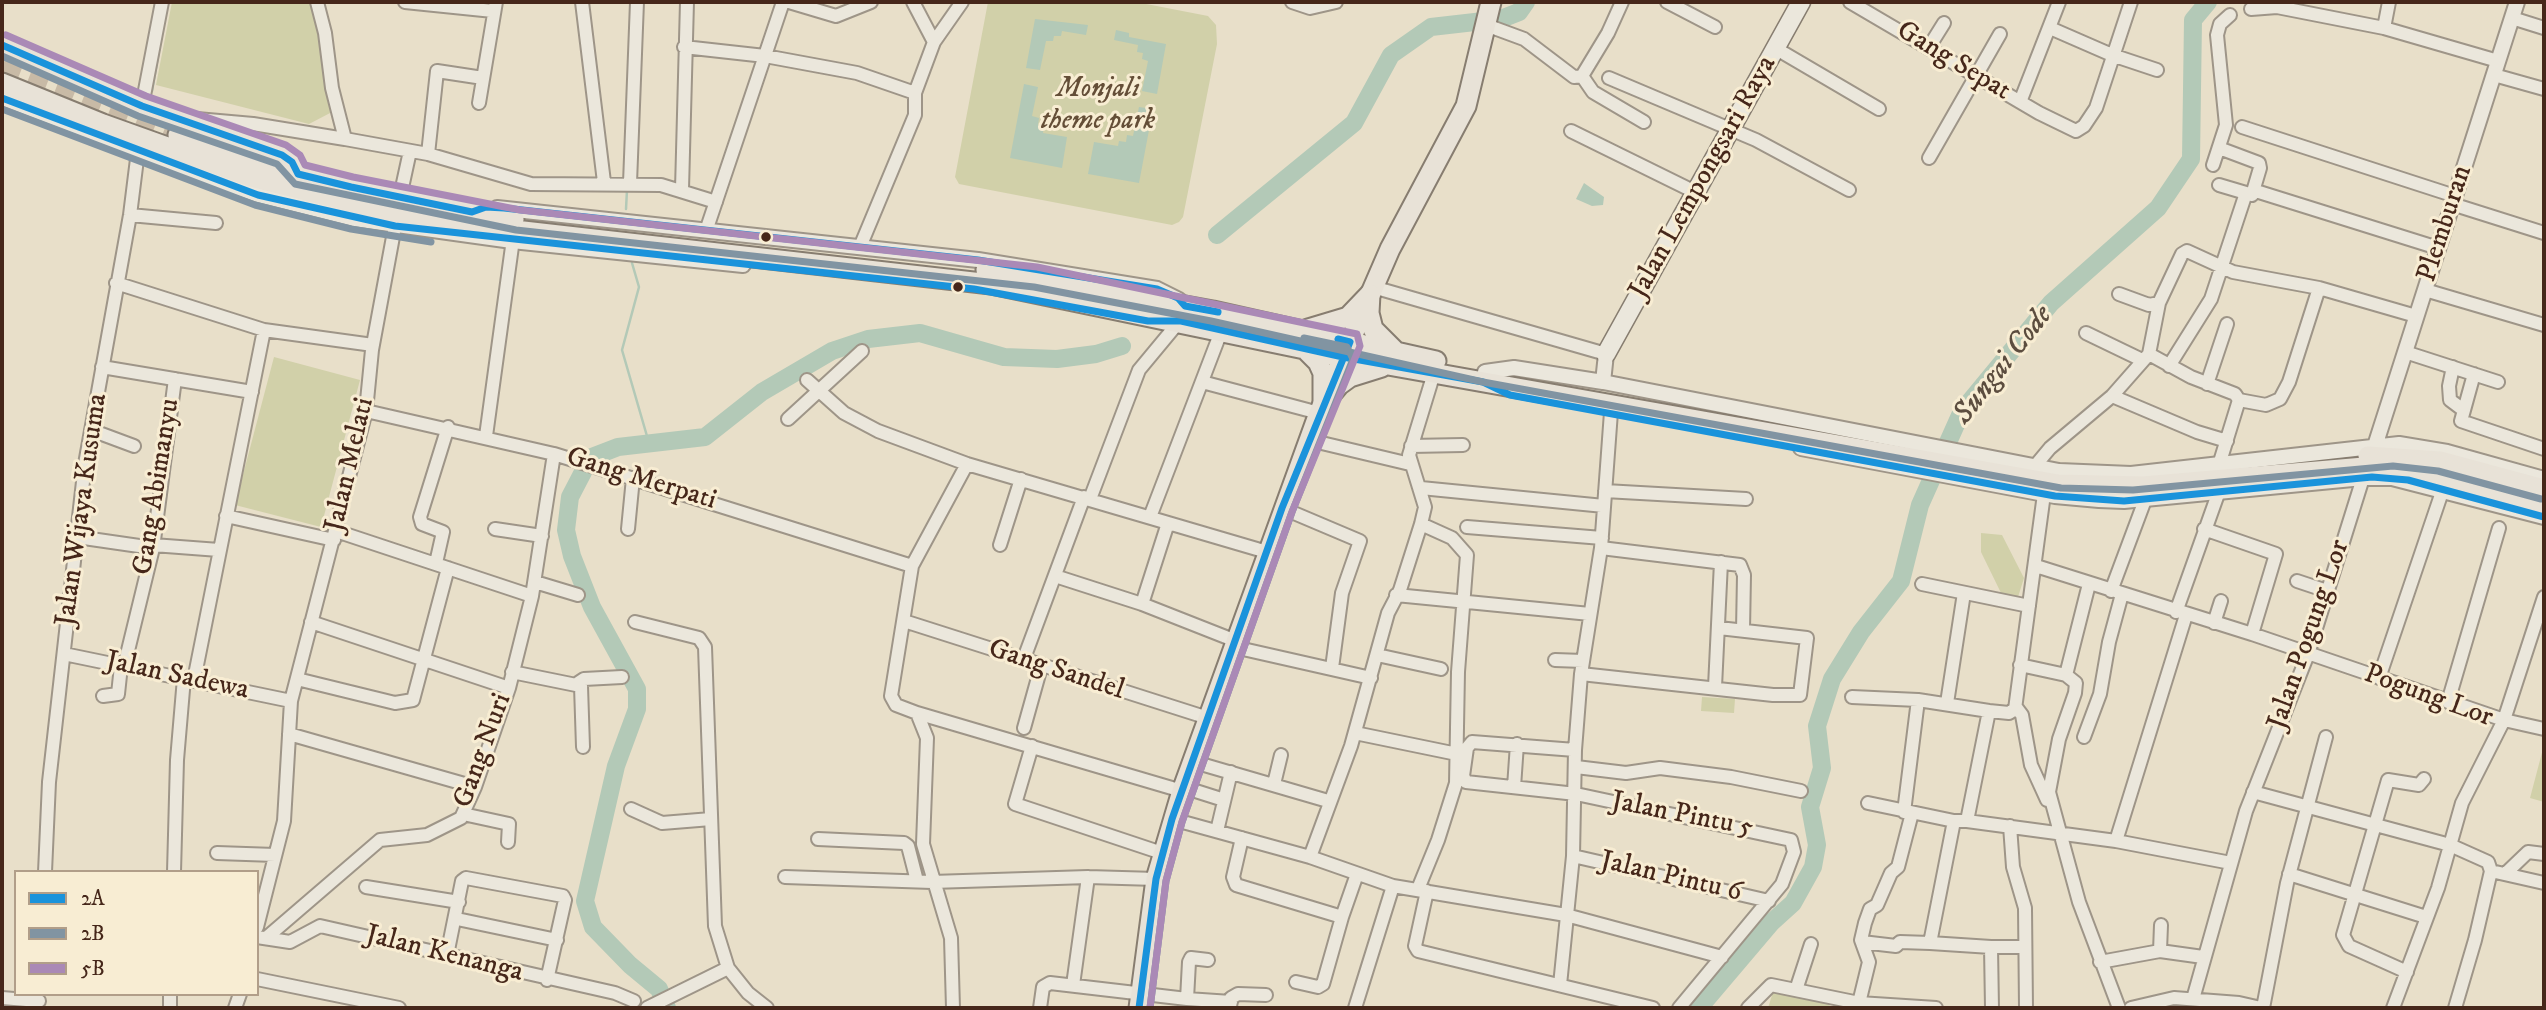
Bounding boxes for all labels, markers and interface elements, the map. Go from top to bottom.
street label: Gang Sepat [1890,15,2016,109]
street label: Jalan Lempongsari Raya [1623,51,1785,305]
park label: Monjali theme park [1041,73,1155,139]
street label: Plemburan [2411,161,2481,287]
unlabelled marker [759,230,773,244]
unlabelled marker [951,280,965,294]
water label: Sungai Code [1946,299,2062,433]
street label: Jalan Wijaya Kusuma [50,391,116,629]
street label: Jalan Melati [319,395,383,535]
street label: Gang Abimanyu [127,396,189,578]
street label: Gang Merpati [562,441,720,519]
street label: Jalan Pogung Lor [2262,536,2358,734]
street label: Gang Sandel [984,633,1128,709]
street label: Jalan Sadewa [102,645,252,709]
street label: Pogung Lor [2359,658,2497,736]
street label: Gang Nuri [448,689,520,813]
street label: Jalan Pintu 5 [1608,786,1756,846]
street label: Jalan Pintu 6 [1597,845,1745,911]
legend [14,870,259,996]
text: 2A [81,886,105,912]
street label: Jalan Kenanga [362,919,526,991]
text: 2B [81,921,105,947]
text: 5B [81,956,105,982]

